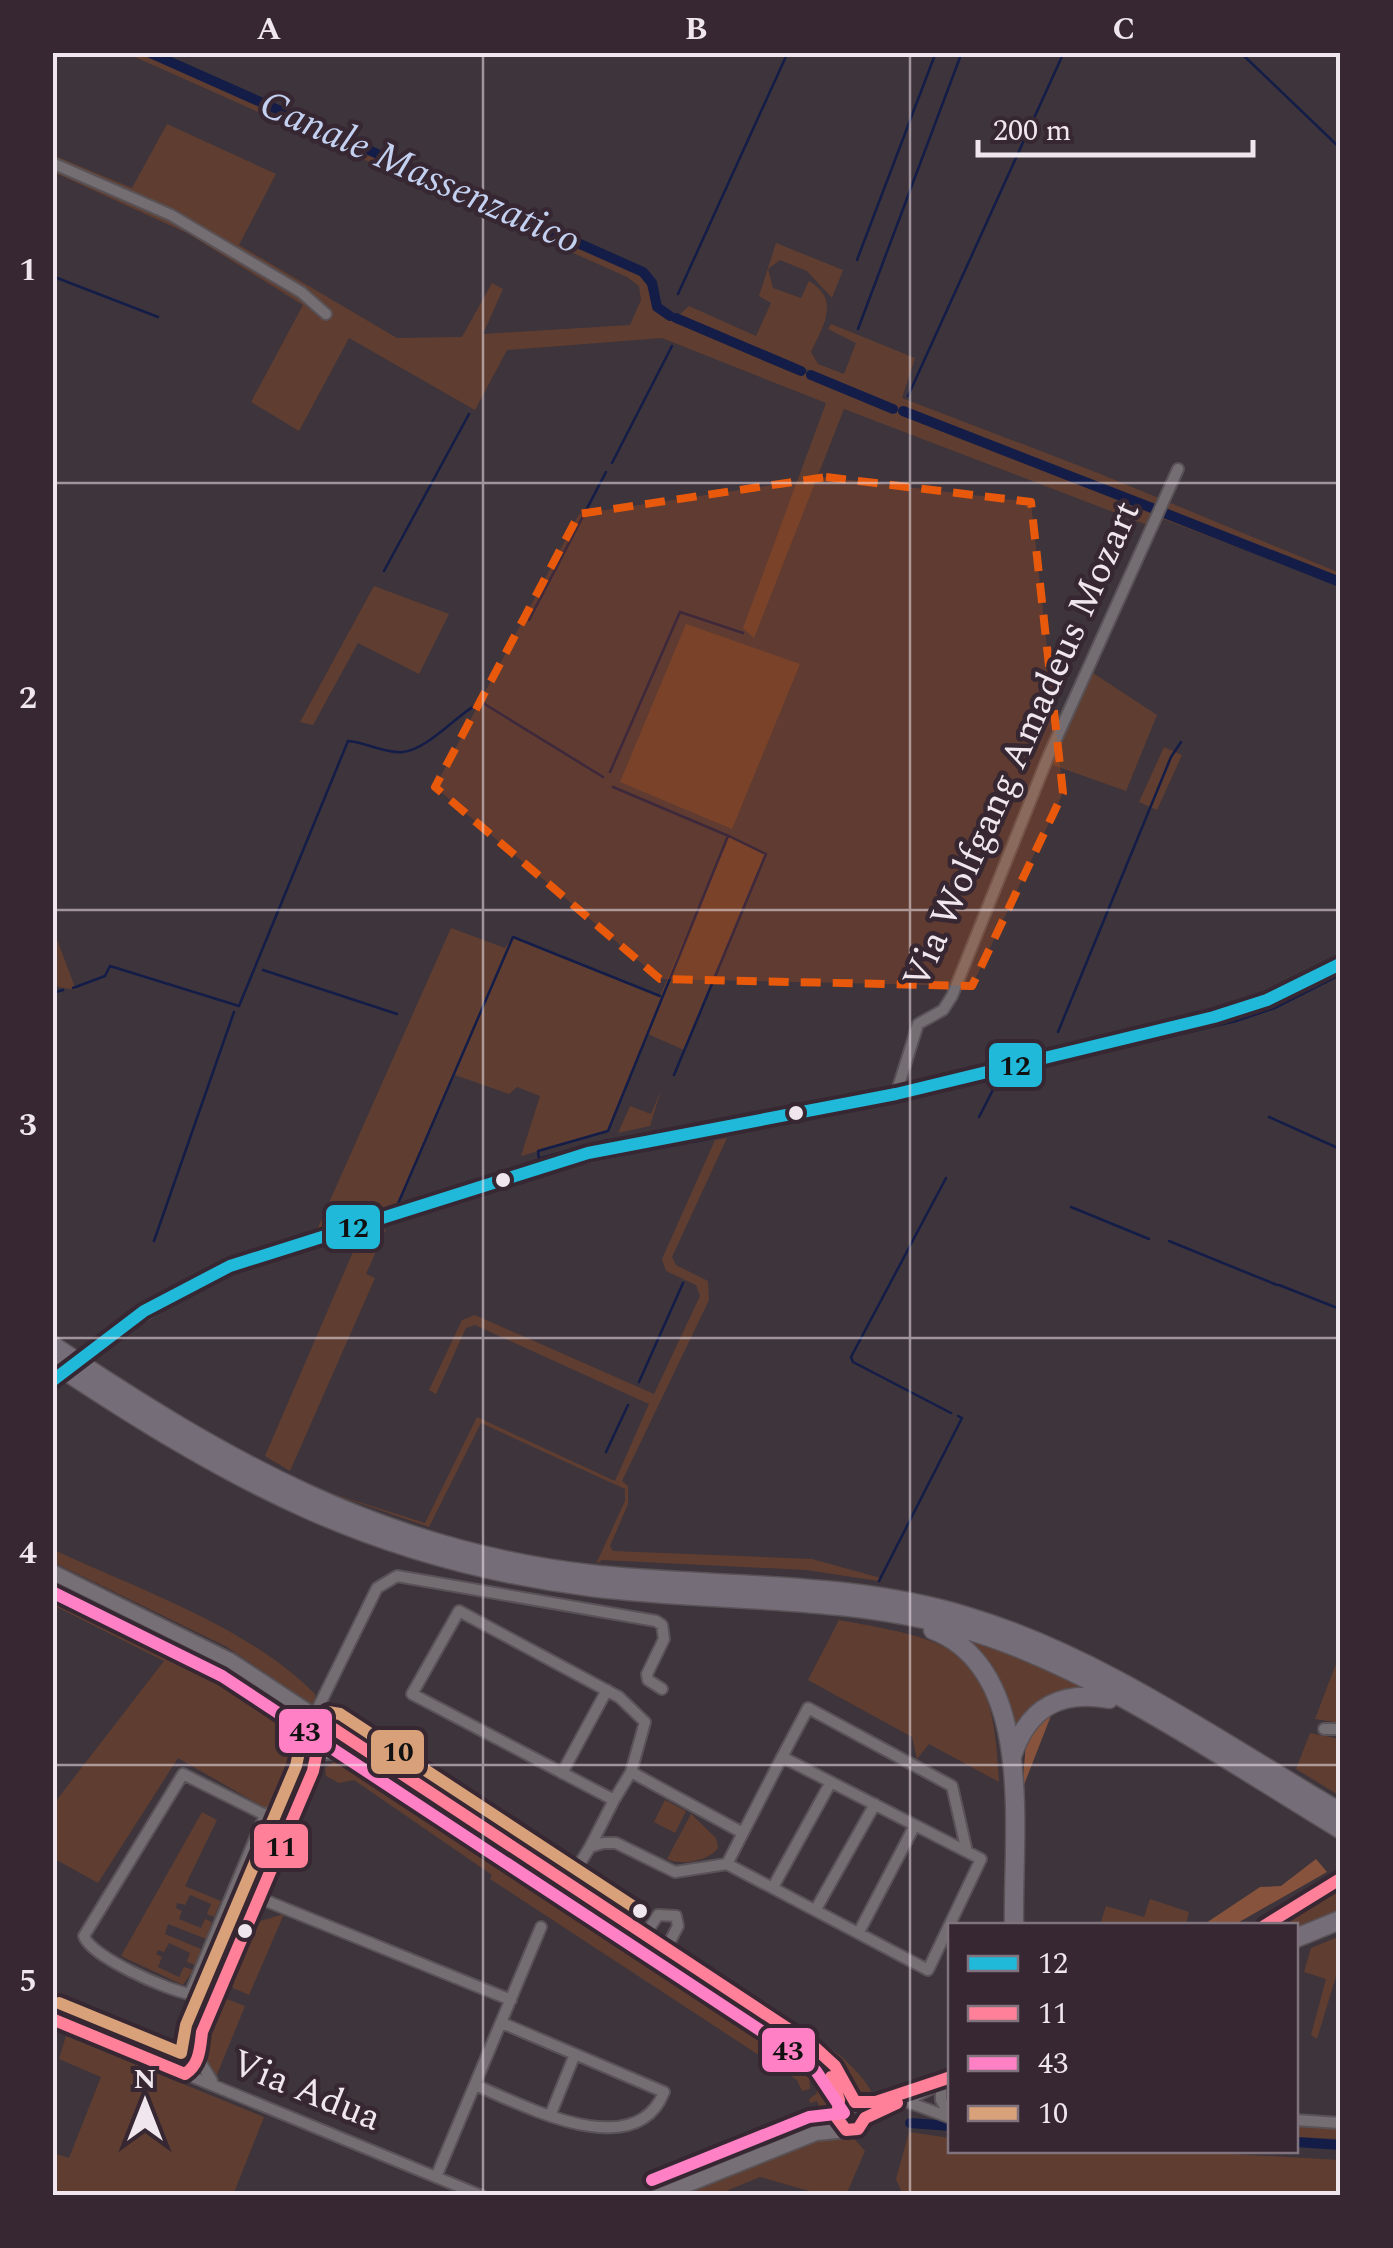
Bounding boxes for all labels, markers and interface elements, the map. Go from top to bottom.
text: A [257,5,282,54]
text: B [685,5,707,54]
text: C [1113,5,1135,54]
water label: Canale Massenzatico [249,75,591,271]
scale bar [978,95,1253,157]
text: 200 m [993,108,1071,154]
text: 1 [19,246,37,295]
street label: Via Wolfgang Amadeus Mozart [888,492,1156,998]
text: 2 [19,674,37,723]
line badge: 12 [987,1041,1044,1089]
text: 12 [999,1045,1031,1088]
text: 3 [19,1101,37,1150]
unlabelled marker [786,1103,806,1123]
unlabelled marker [493,1170,513,1190]
line badge: 12 [324,1203,382,1251]
text: 12 [337,1207,369,1250]
text: 4 [19,1529,37,1578]
line badge: 43 [277,1707,334,1755]
text: 43 [289,1711,321,1754]
line badge: 10 [369,1728,426,1776]
text: 10 [382,1731,414,1774]
line badge: 11 [252,1822,310,1870]
text: 11 [265,1826,297,1869]
unlabelled marker [630,1901,650,1921]
unlabelled marker [235,1921,255,1941]
legend [948,1923,1298,2153]
text: 12 [1038,1941,1068,1987]
text: 5 [19,1957,37,2006]
text: 11 [1038,1991,1068,2037]
line badge: 43 [760,2026,817,2074]
text: 43 [772,2030,804,2073]
street label: Via Adua [222,2035,390,2147]
text: 43 [1038,2041,1068,2087]
north arrow [95,2053,195,2153]
text: N [134,2058,156,2101]
text: 10 [1038,2091,1068,2137]

